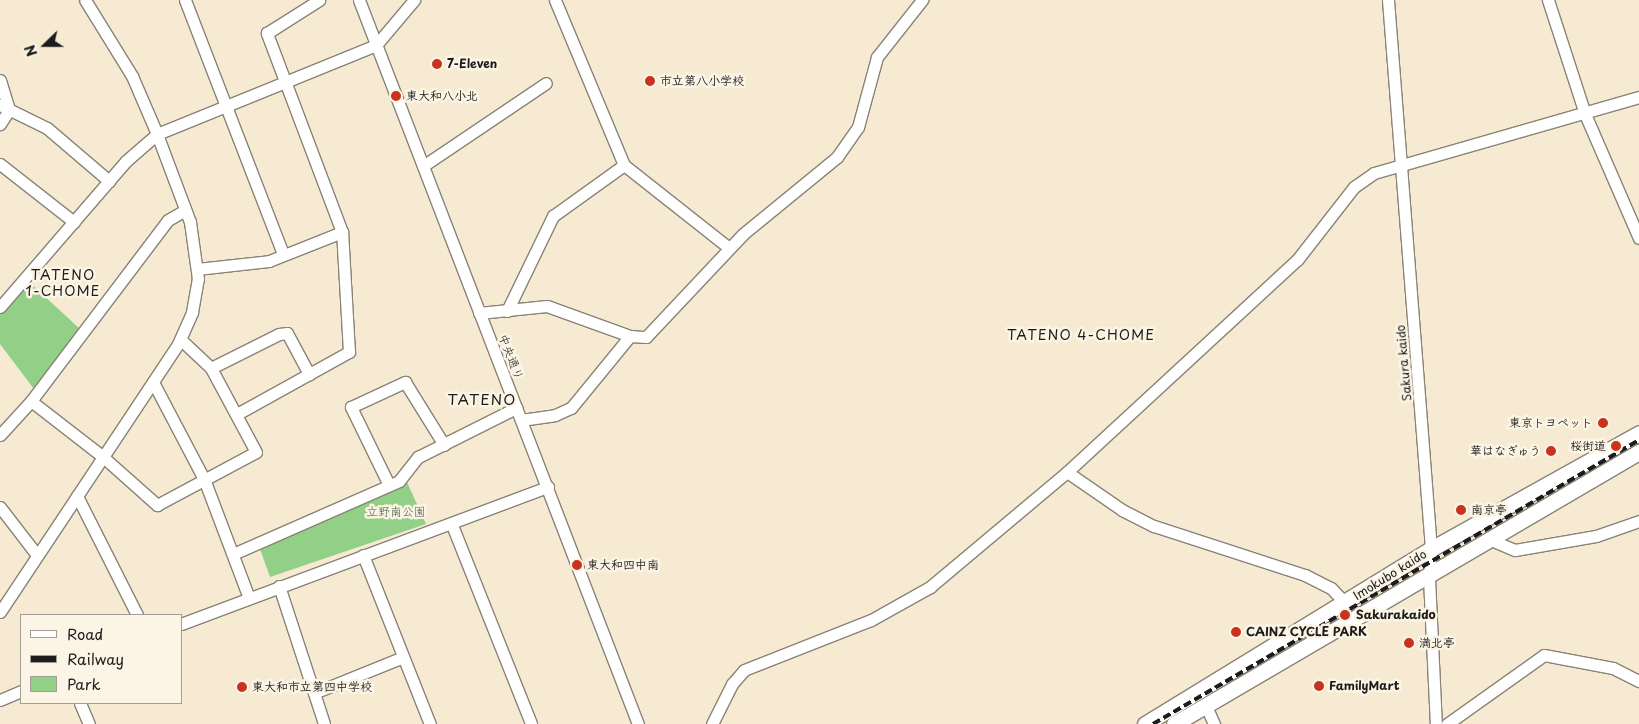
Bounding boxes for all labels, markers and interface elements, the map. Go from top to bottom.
north arrow [20,20,70,70]
text: N [19,42,42,60]
place label: 7-Eleven [447,57,497,71]
marker: 7-Eleven [431,58,443,70]
place label: 市立第八小学校 [660,74,744,88]
marker: 市立第八小学校 [644,75,656,87]
place label: 東大和八小北 [406,89,478,103]
marker: 東大和八小北 [390,90,402,102]
district label: TATENO 1-CHOME [25,267,101,300]
street label: Sakura kaido [1393,324,1415,402]
district label: TATENO 4-CHOME [1005,327,1157,343]
street label: 中央通り [496,332,526,382]
district label: TATENO [447,390,517,408]
place label: 東京トヨペット [1509,416,1593,430]
marker: 東京トヨペット [1597,417,1609,429]
place label: 桜街道 [1570,439,1606,453]
marker: 桜街道 [1610,440,1622,452]
place label: 華はなぎゅう [1469,444,1541,458]
marker: 華はなぎゅう [1545,445,1557,457]
place label: 南京亭 [1471,503,1507,517]
marker: 南京亭 [1455,504,1467,516]
park label: 立野南公園 [366,505,426,519]
street label: Imokubo kaido [1351,547,1429,603]
place label: 東大和四中南 [587,558,659,572]
marker: 東大和四中南 [571,559,583,571]
marker: Sakurakaido [1338,608,1352,622]
place label: Sakurakaido [1356,608,1436,622]
legend [20,614,182,704]
text: Road [67,622,103,645]
place label: CAINZ CYCLE PARK [1246,625,1367,639]
marker: CAINZ CYCLE PARK [1230,626,1242,638]
place label: 満北亭 [1419,636,1455,650]
marker: 満北亭 [1403,637,1415,649]
text: Railway [67,647,124,670]
text: Park [67,672,101,695]
place label: FamilyMart [1329,679,1399,693]
place label: 東大和市立第四中学校 [252,680,372,694]
marker: FamilyMart [1313,680,1325,692]
marker: 東大和市立第四中学校 [236,681,248,693]

